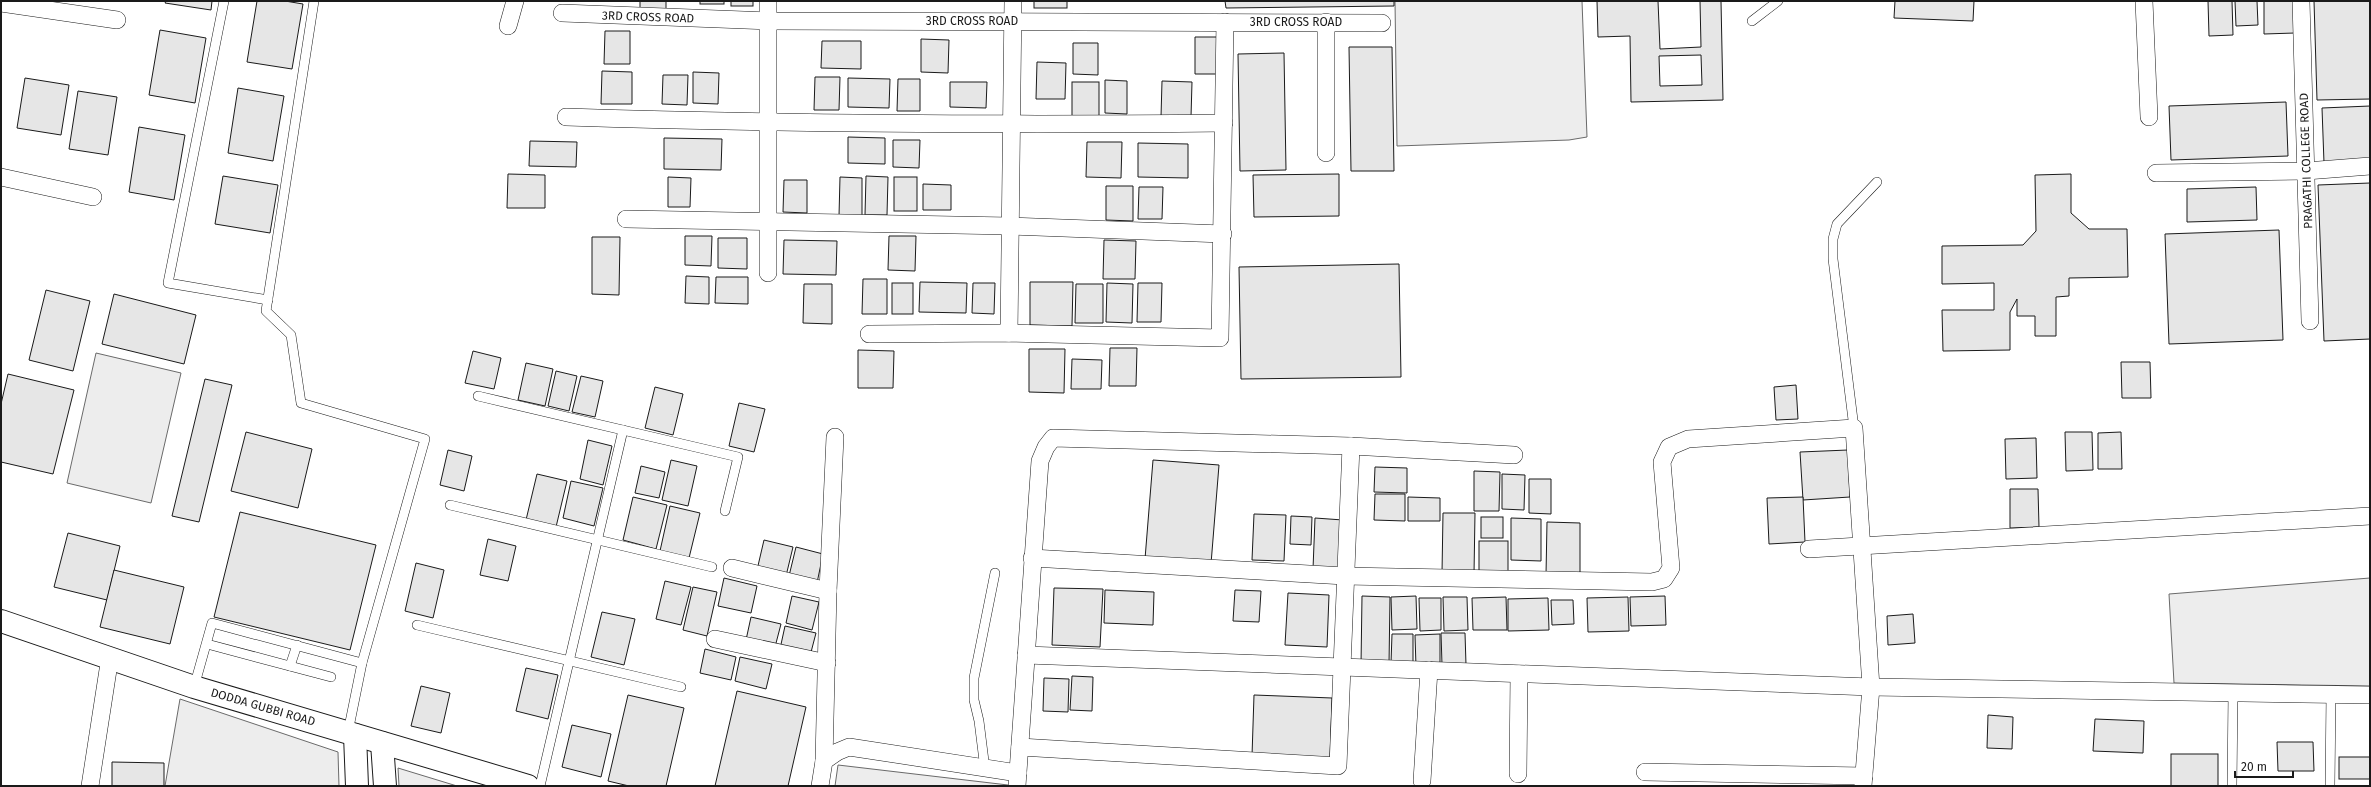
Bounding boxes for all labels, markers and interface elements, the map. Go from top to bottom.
street label: 3RD CROSS ROAD [602,8,695,26]
street label: 3RD CROSS ROAD [926,14,1018,28]
street label: 3RD CROSS ROAD [1250,15,1342,29]
street label: PRAGATHI COLLEGE ROAD [2297,93,2315,229]
street label: DODDA GUBBI ROAD [209,685,317,729]
scale bar [2235,753,2293,779]
text: 20 m [2241,760,2267,774]

